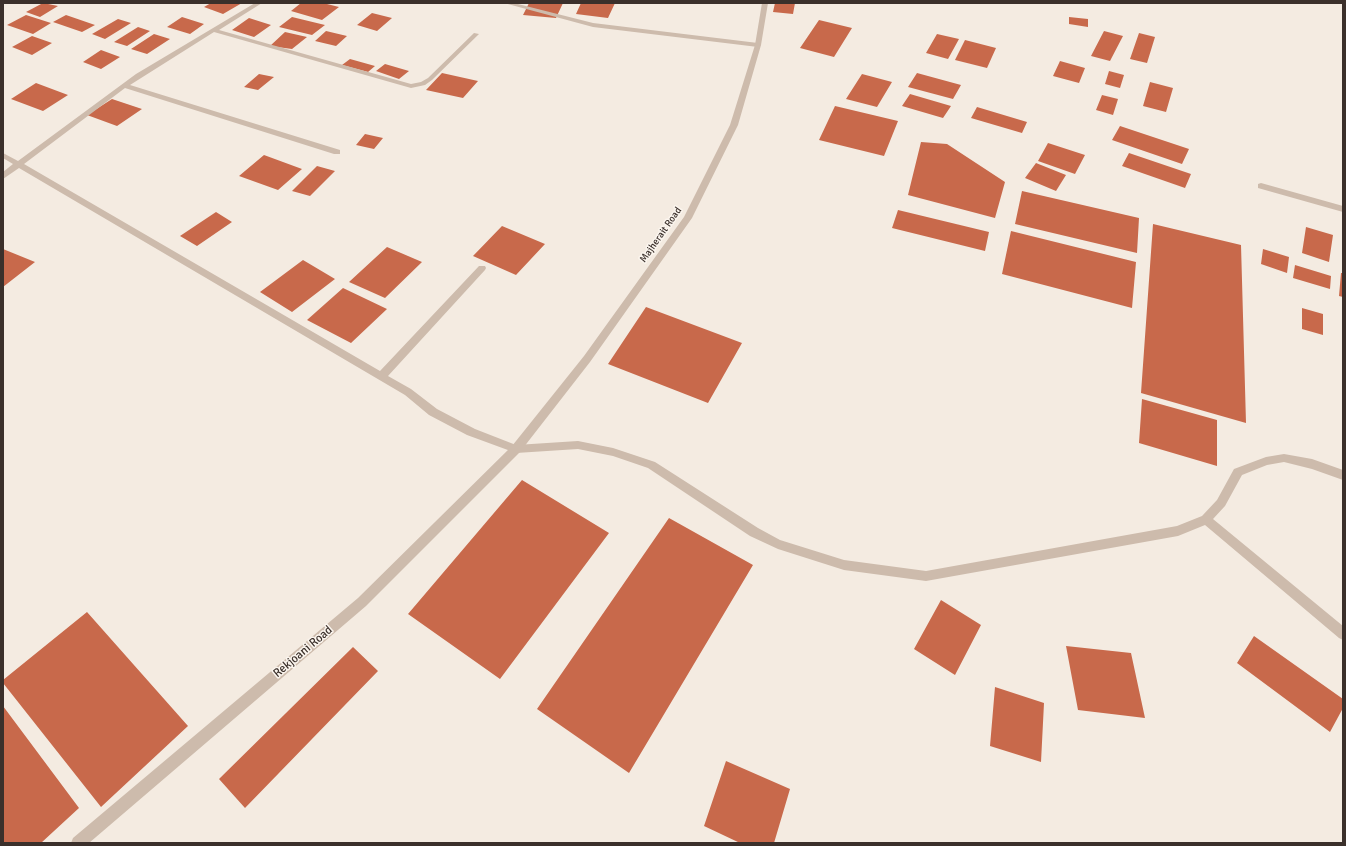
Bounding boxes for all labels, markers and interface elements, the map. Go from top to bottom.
street label: Majherait Road [637,205,685,265]
street label: Rekjoani Road [270,623,336,681]

